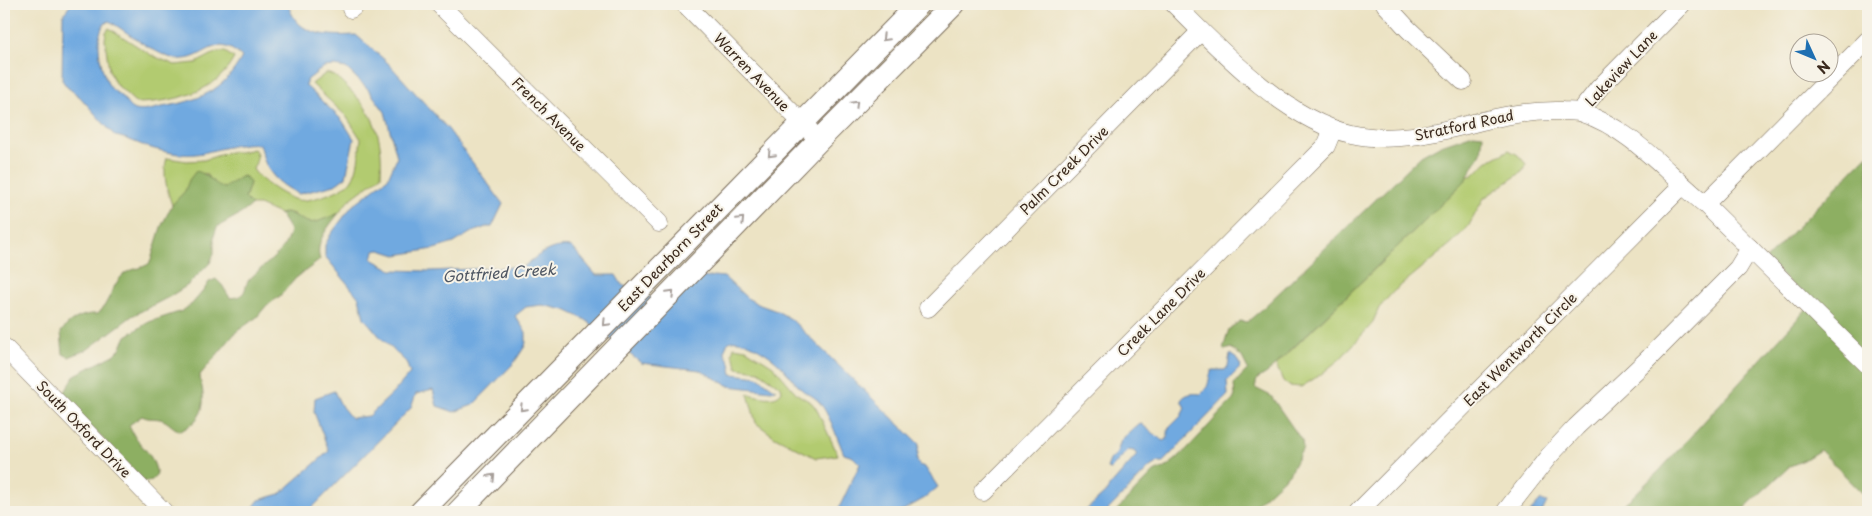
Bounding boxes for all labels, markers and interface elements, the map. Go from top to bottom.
street label: Lakeview Lane [1580,25,1662,111]
street label: Warren Avenue [709,28,795,116]
north arrow [1790,32,1840,82]
one-way arrow [882,33,891,42]
text: N [1812,56,1835,79]
street label: French Avenue [507,72,591,156]
one-way arrow [849,101,858,110]
street label: Stratford Road [1412,104,1516,146]
street label: Palm Creek Drive [1015,121,1113,219]
one-way arrow [767,148,776,157]
street label: East Dearborn Street [613,198,728,316]
one-way arrow [735,217,744,226]
water label: Gottfried Creek [441,257,557,287]
street label: Creek Lane Drive [1112,263,1210,361]
street label: East Wentworth Circle [1458,287,1582,411]
one-way arrow [665,290,674,299]
one-way arrow [603,317,612,326]
street label: South Oxford Drive [32,376,136,482]
one-way arrow [520,402,529,411]
one-way arrow [486,474,495,483]

